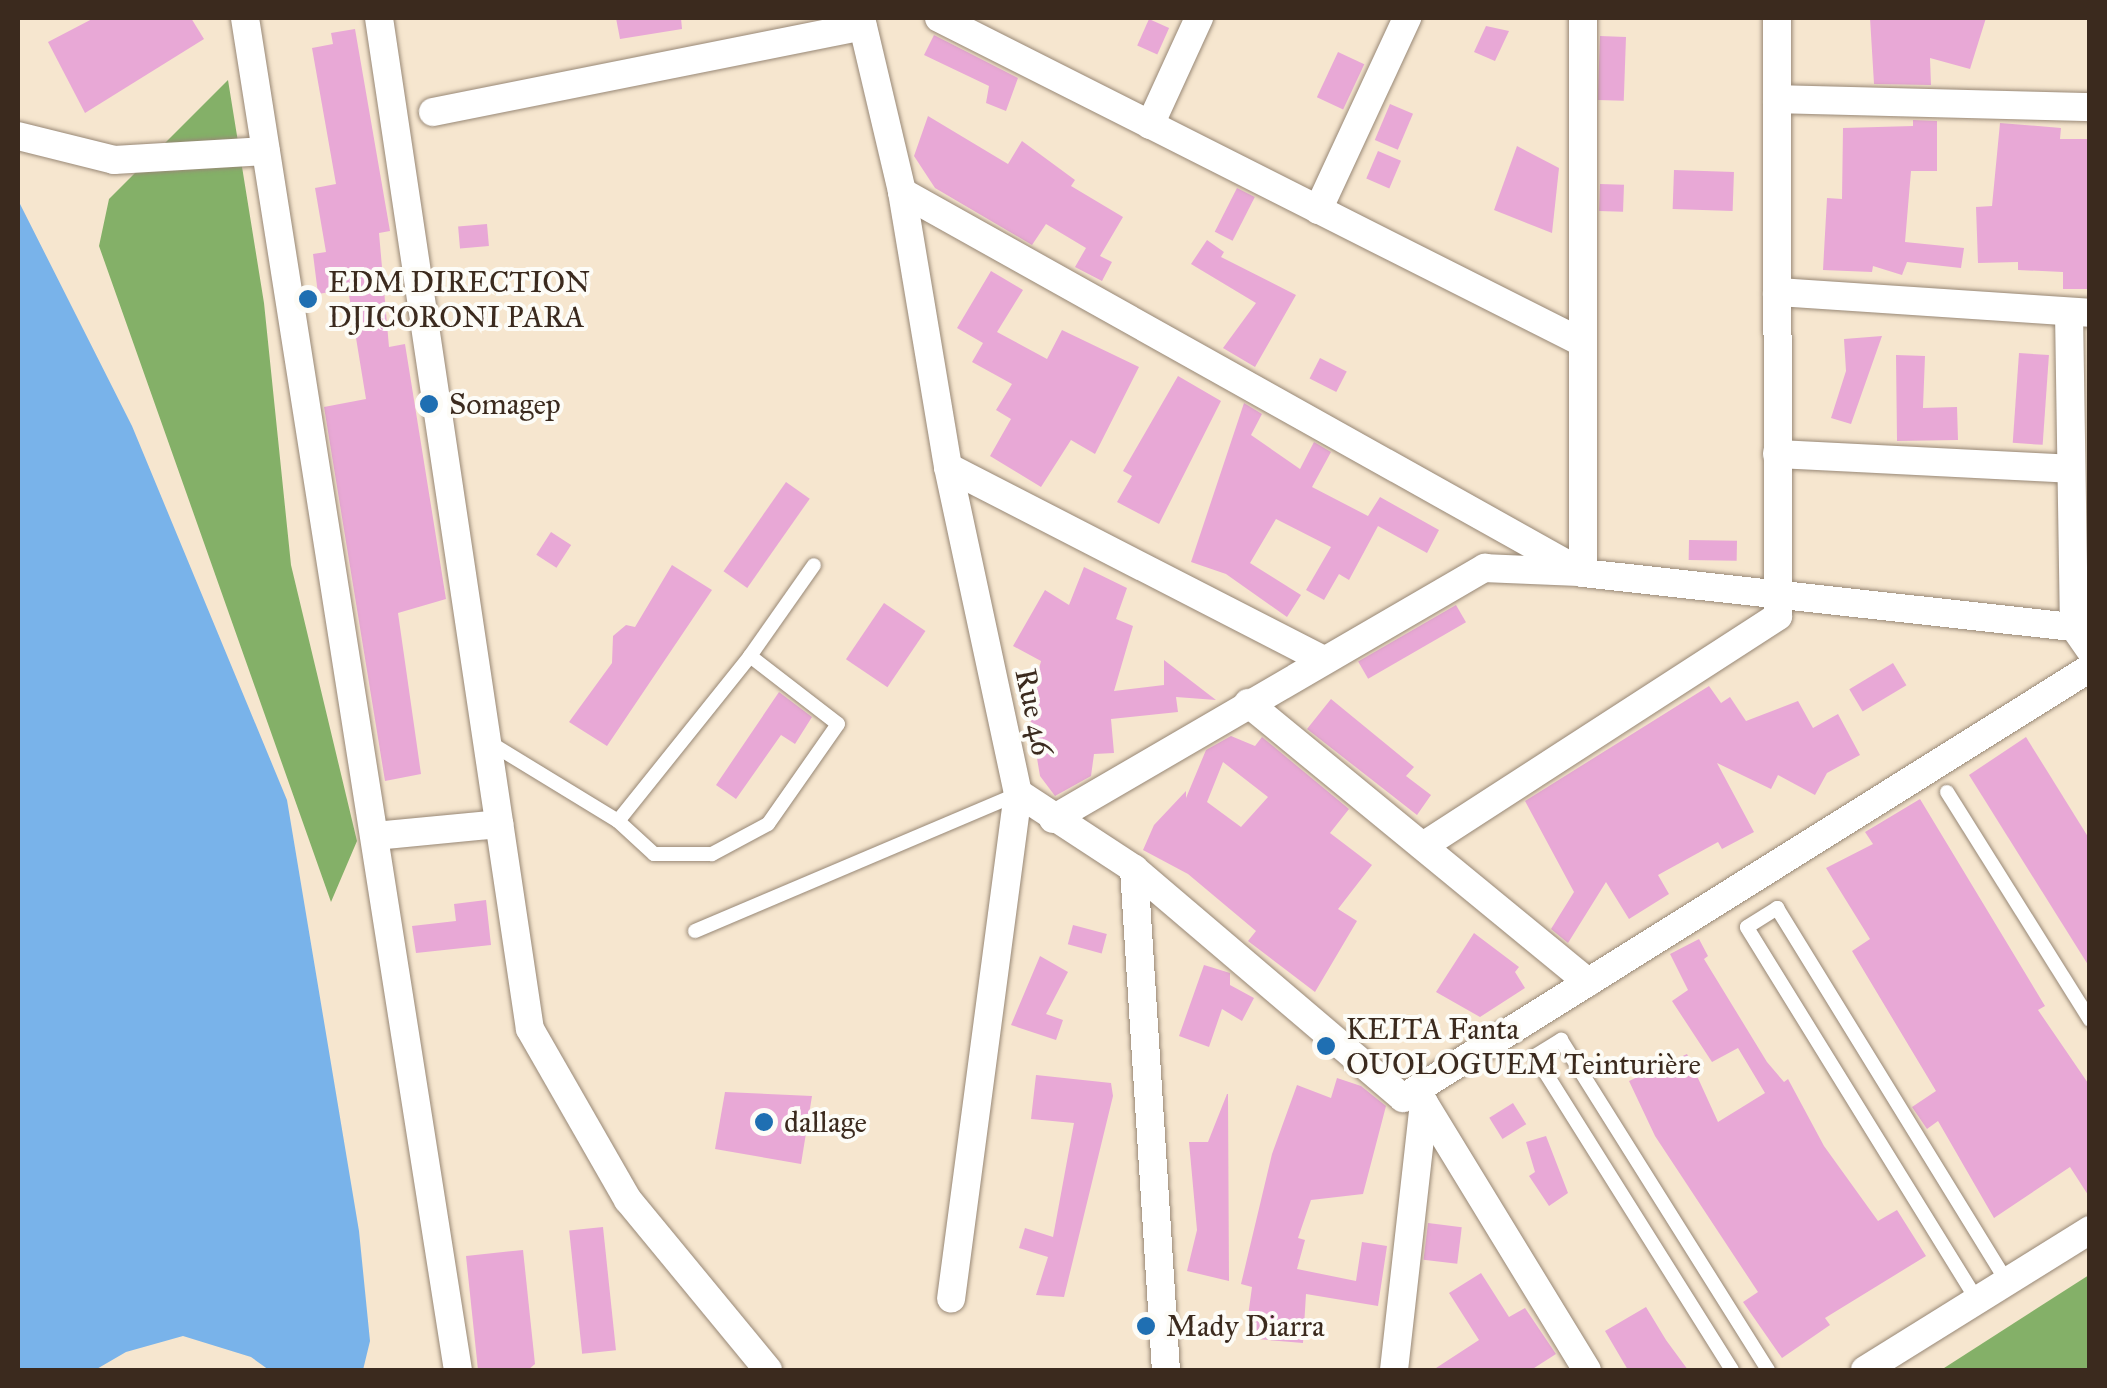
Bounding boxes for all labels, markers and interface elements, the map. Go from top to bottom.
place label: EDM DIRECTION DJICORONI PARA [328,264,590,334]
marker: EDM DIRECTION DJICORONI PARA [297,288,319,310]
place label: Somagep [449,386,561,422]
marker: Somagep [418,393,440,415]
street label: Rue 46 [1007,665,1061,759]
place label: KEITA Fanta OUOLOGUEM Teinturière [1346,1011,1701,1082]
marker: KEITA Fanta OUOLOGUEM Teinturière [1315,1035,1337,1057]
place label: dallage [784,1104,867,1140]
marker: dallage [753,1111,775,1133]
place label: Mady Diarra [1166,1308,1325,1344]
marker: Mady Diarra [1135,1315,1157,1337]

